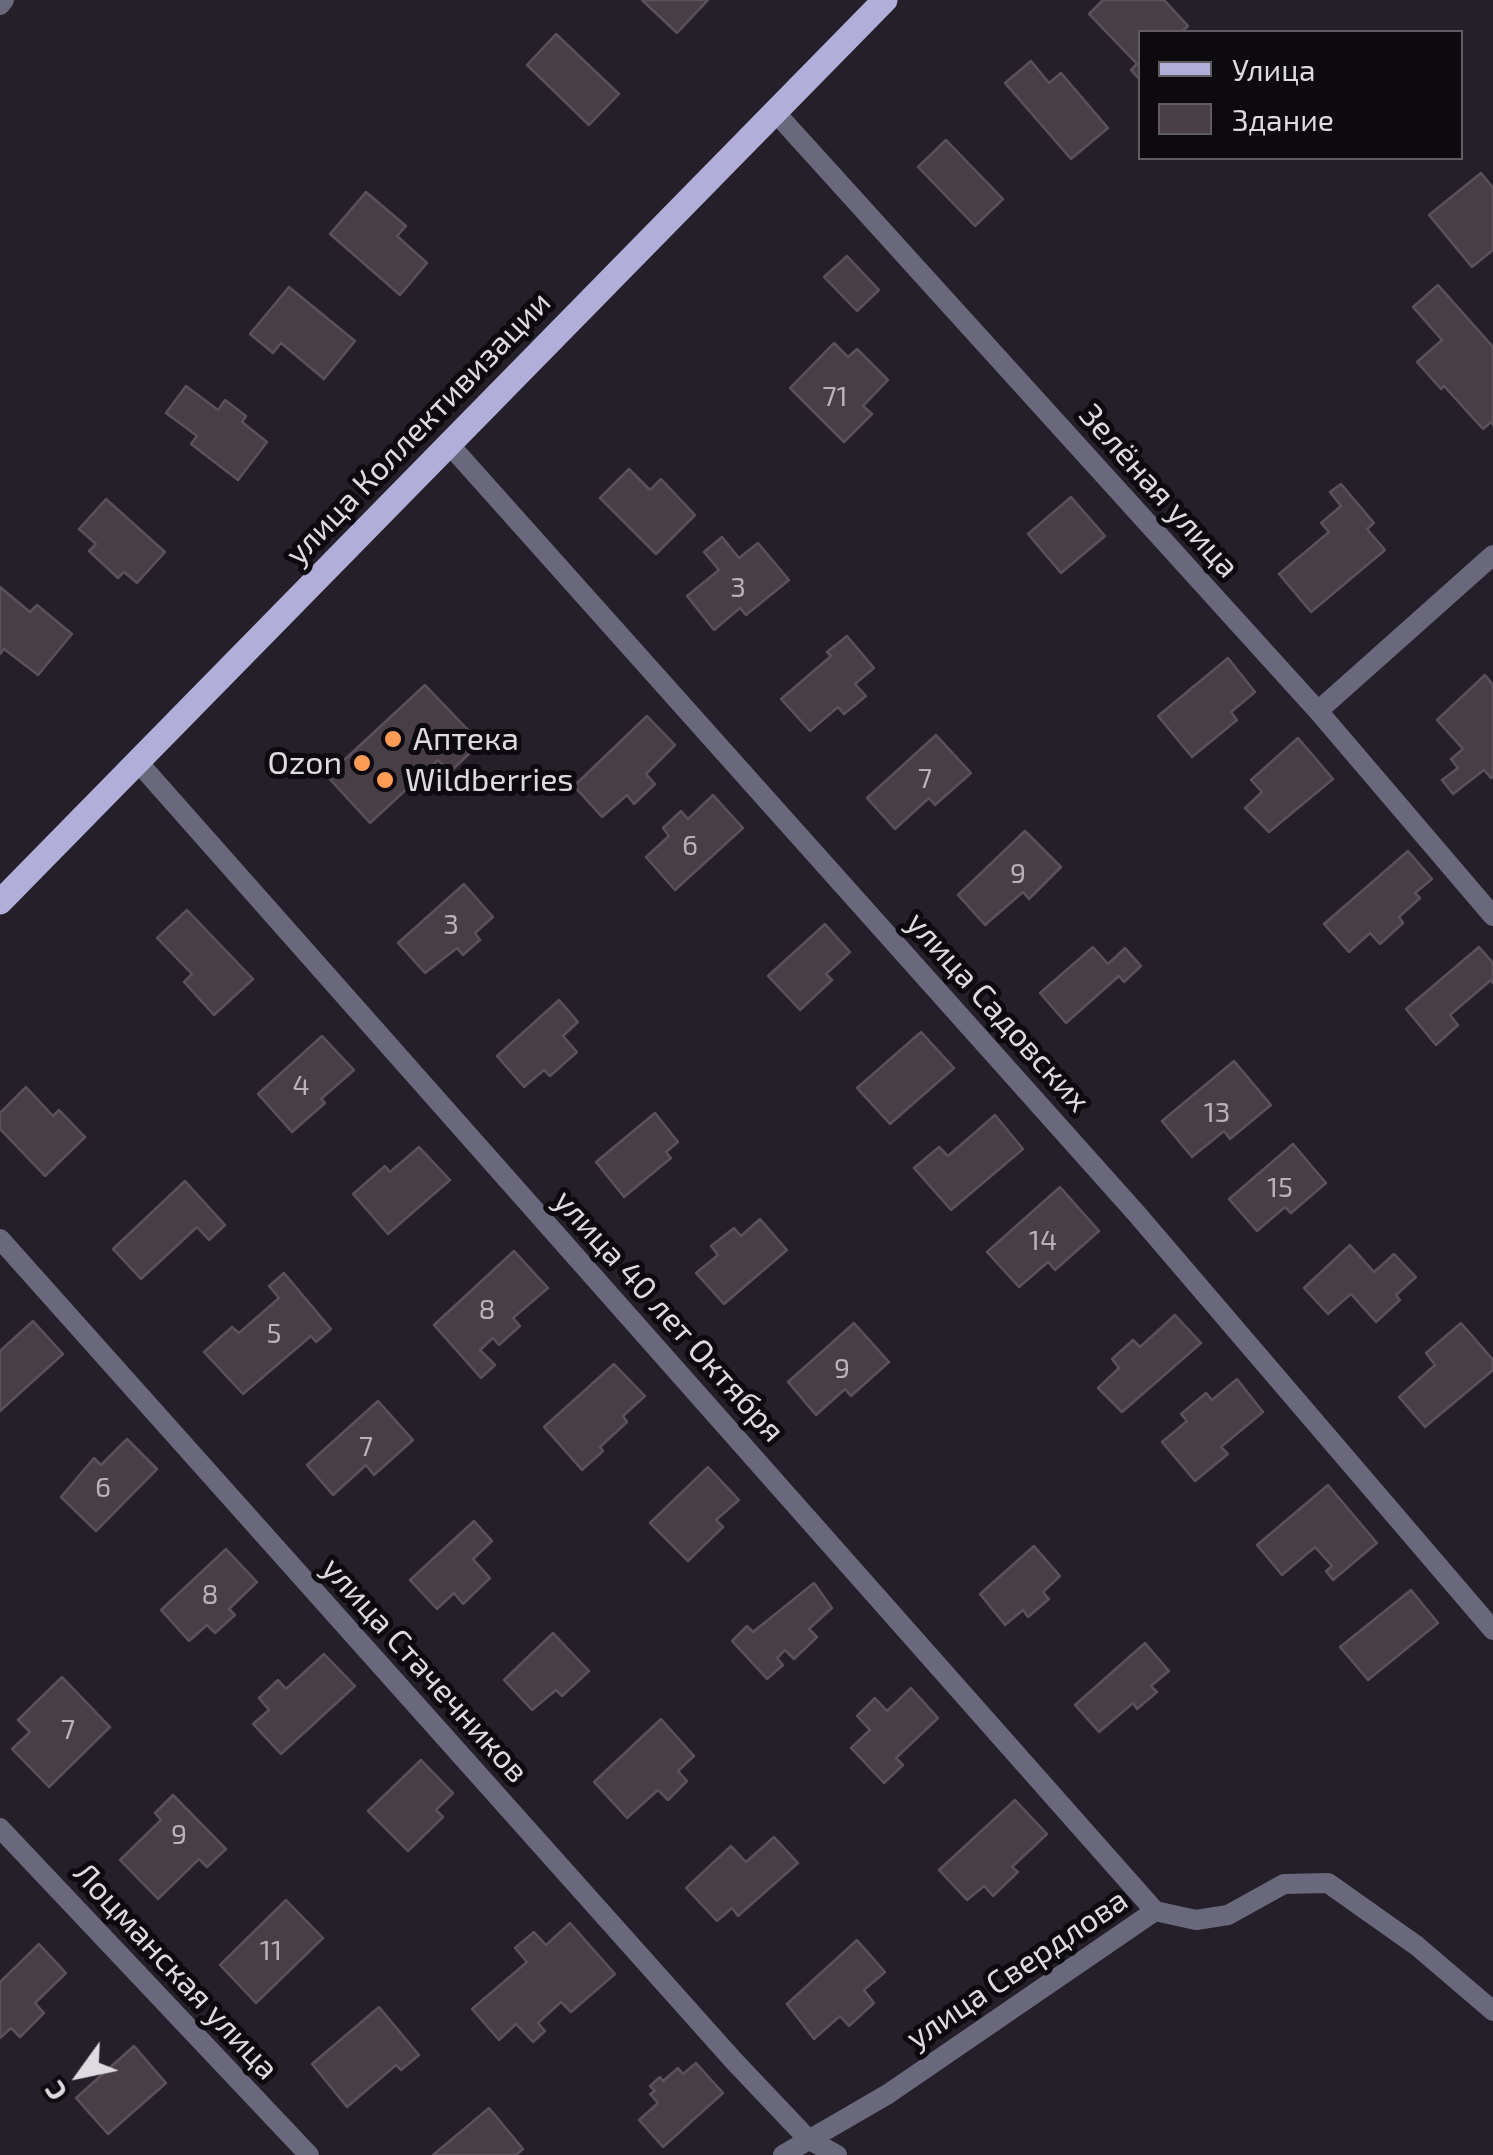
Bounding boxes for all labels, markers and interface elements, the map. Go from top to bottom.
legend [1138,30,1463,160]
text: Улица [1232,51,1316,87]
text: Здание [1232,101,1334,137]
street label: улица Коллективизации [277,283,559,573]
house number: 71 [822,380,848,414]
street label: Зелёная улица [1071,396,1247,586]
house number: 3 [730,571,746,605]
place label: Аптека [413,720,519,758]
marker: Аптека [382,728,404,750]
place label: Ozon [268,744,342,782]
marker: Ozon [351,752,373,774]
place label: Wildberries [405,761,574,799]
house number: 7 [918,762,932,796]
marker: Wildberries [374,769,396,791]
house number: 6 [682,829,698,863]
house number: 9 [1010,857,1026,891]
street label: улица Садовских [898,904,1098,1120]
house number: 3 [443,908,459,942]
house number: 4 [292,1069,310,1103]
house number: 13 [1204,1096,1230,1130]
house number: 15 [1267,1171,1293,1205]
street label: улица 40 лет Октября [546,1182,792,1450]
house number: 14 [1029,1224,1057,1258]
house number: 8 [479,1293,495,1327]
house number: 5 [266,1317,282,1351]
house number: 9 [834,1352,850,1386]
house number: 7 [359,1430,373,1464]
house number: 6 [95,1471,111,1505]
street label: улица Стачечников [314,1549,536,1791]
house number: 8 [202,1578,218,1612]
house number: 7 [61,1713,75,1747]
house number: 9 [171,1818,187,1852]
street label: Лоцманская улица [66,1854,286,2088]
street label: улица Свердлова [899,1881,1135,2057]
house number: 11 [260,1934,282,1968]
north arrow [30,2025,130,2125]
text: С [36,2075,74,2108]

